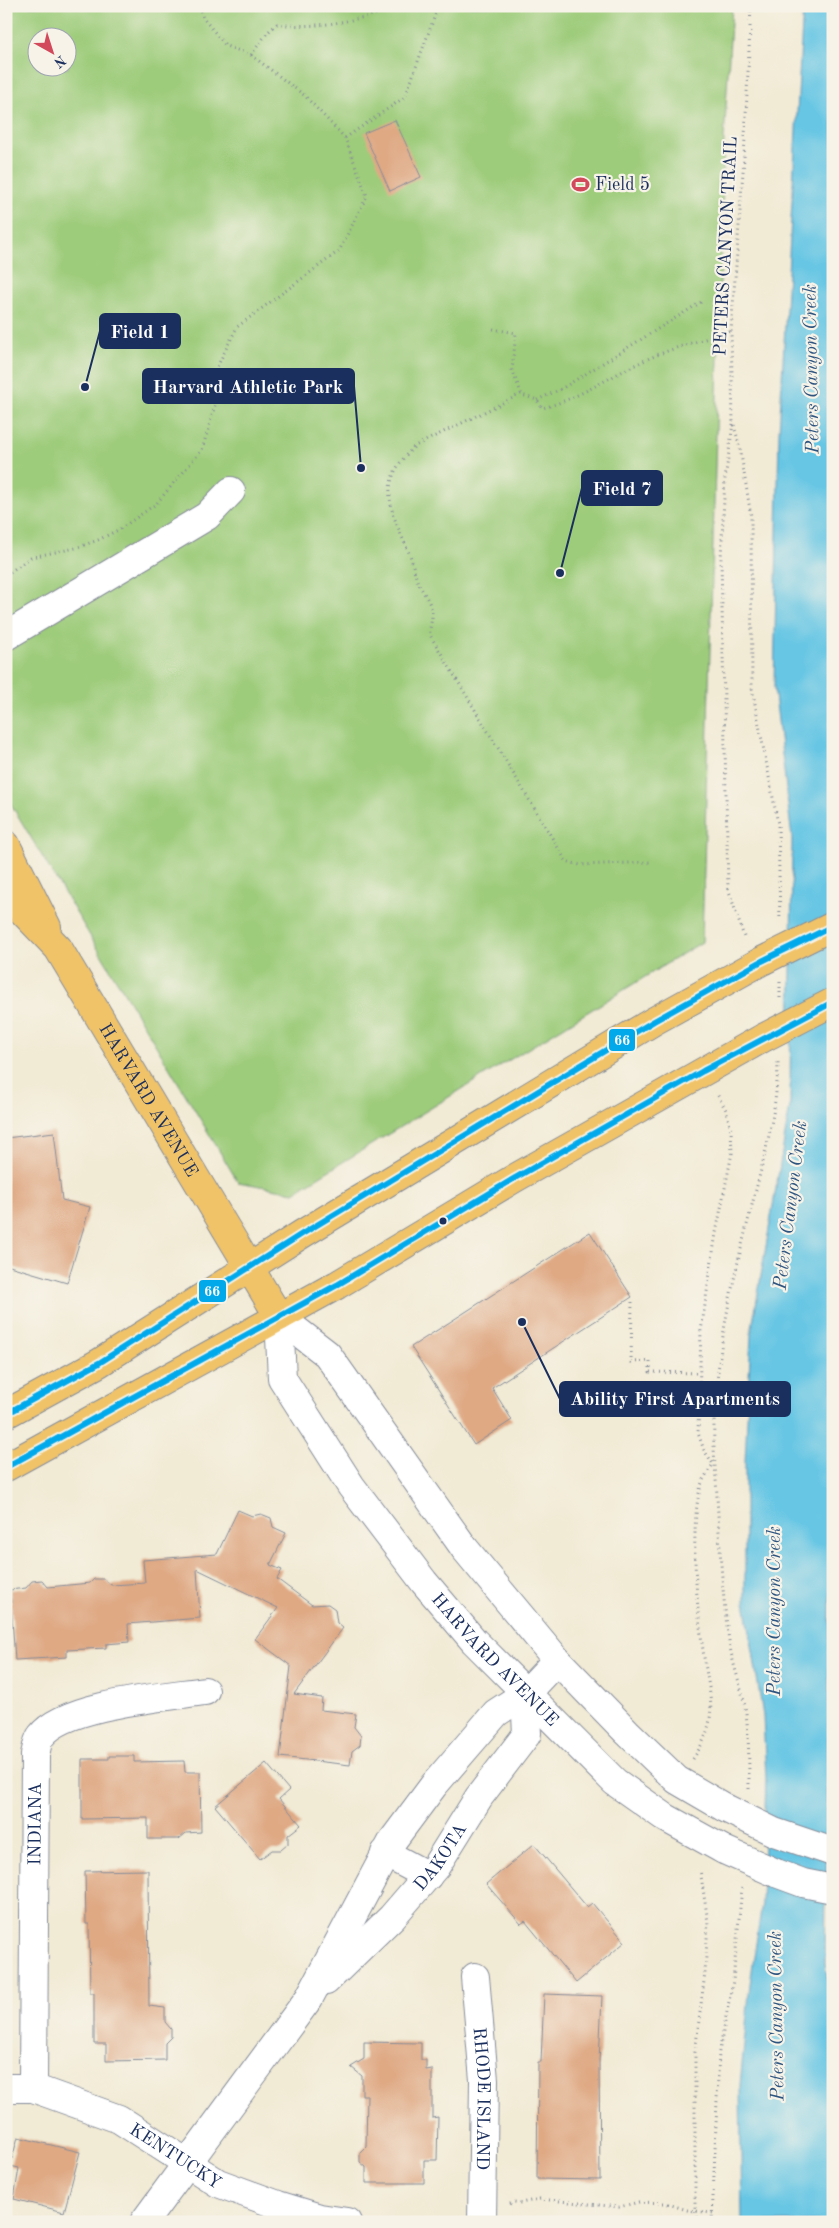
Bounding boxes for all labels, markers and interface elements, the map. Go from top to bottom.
north arrow [28,28,78,78]
text: N [51,53,68,70]
street label: PETERS CANYON TRAIL [711,136,741,356]
sports icon: Field 5 [571,174,591,194]
place label: Field 5 [595,176,650,194]
water label: Peters Canyon Creek [802,284,823,455]
callout: Field 1 [100,314,180,348]
text: Field 1 [110,324,170,343]
callout: Harvard Athletic Park [143,369,354,403]
text: Harvard Athletic Park [153,379,344,398]
callout: Field 7 [582,471,662,505]
text: Field 7 [592,481,652,500]
street label: HARVARD AVENUE [95,1021,201,1180]
line badge: 66 [608,1028,636,1052]
text: 66 [614,1034,630,1048]
water label: Peters Canyon Creek [772,1120,811,1292]
unlabelled marker [438,1216,448,1226]
line badge: 66 [198,1279,227,1303]
text: 66 [204,1285,220,1299]
callout: Ability First Apartments [560,1382,790,1416]
text: Ability First Apartments [570,1391,780,1410]
water label: Peters Canyon Creek [766,1526,785,1697]
street label: HARVARD AVENUE [428,1590,561,1730]
street label: INDIANA [26,1782,45,1866]
street label: DAKOTA [411,1821,470,1894]
water label: Peters Canyon Creek [767,1931,788,2102]
street label: RHODE ISLAND [469,2027,492,2170]
street label: KENTUCKY [126,2120,224,2193]

